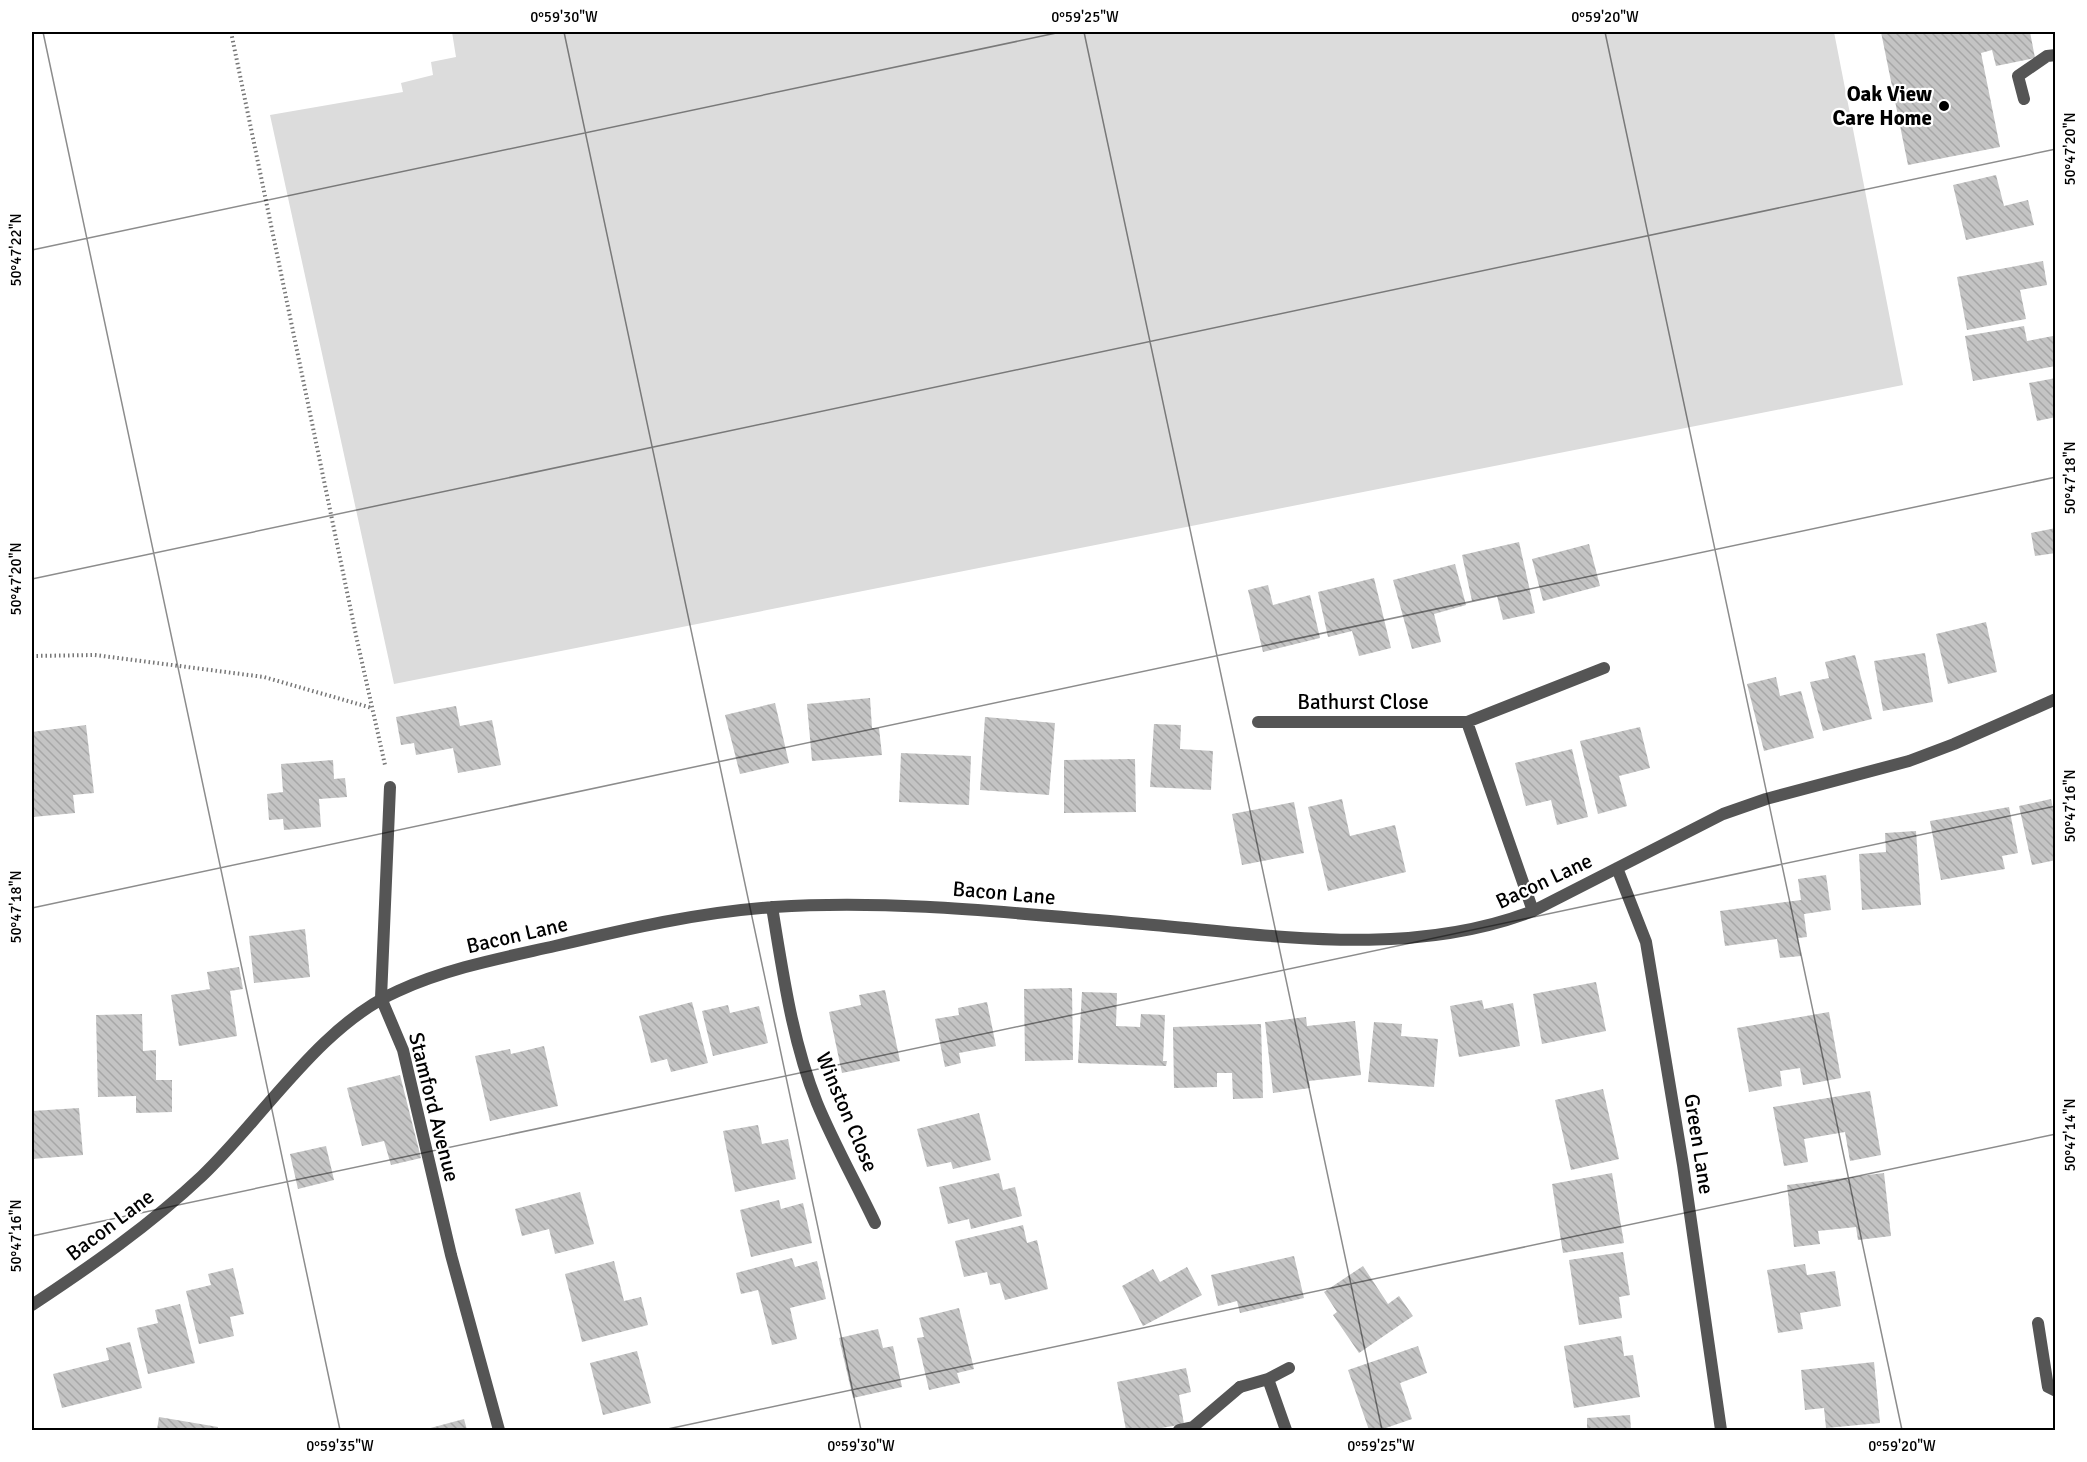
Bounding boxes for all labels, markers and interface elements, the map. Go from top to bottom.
text: 0°59'30"W [530,8,598,26]
text: 0°59'25"W [1051,8,1119,26]
text: 0°59'20"W [1571,8,1639,26]
place label: Oak View Care Home [1833,81,1932,131]
marker: Oak View Care Home [1937,99,1951,113]
text: 50°47'20"N [2061,112,2079,186]
text: 50°47'22"N [7,213,25,287]
text: 50°47'18"N [2061,441,2079,515]
text: 50°47'20"N [7,542,25,616]
street label: Bathurst Close [1297,689,1429,715]
text: 50°47'16"N [2061,769,2079,843]
street label: Bacon Lane [1492,847,1596,915]
text: 50°47'18"N [7,870,25,944]
street label: Bacon Lane [951,876,1057,910]
street label: Bacon Lane [464,911,570,959]
street label: Stamford Avenue [403,1030,465,1184]
street label: Winston Close [810,1048,884,1176]
street label: Green Lane [1678,1092,1720,1196]
text: 50°47'14"N [2061,1098,2079,1172]
street label: Bacon Lane [61,1184,159,1266]
text: 50°47'16"N [7,1199,25,1273]
text: 0°59'35"W [306,1437,374,1455]
text: 0°59'30"W [827,1437,895,1455]
text: 0°59'25"W [1347,1437,1415,1455]
text: 0°59'20"W [1868,1437,1936,1455]

